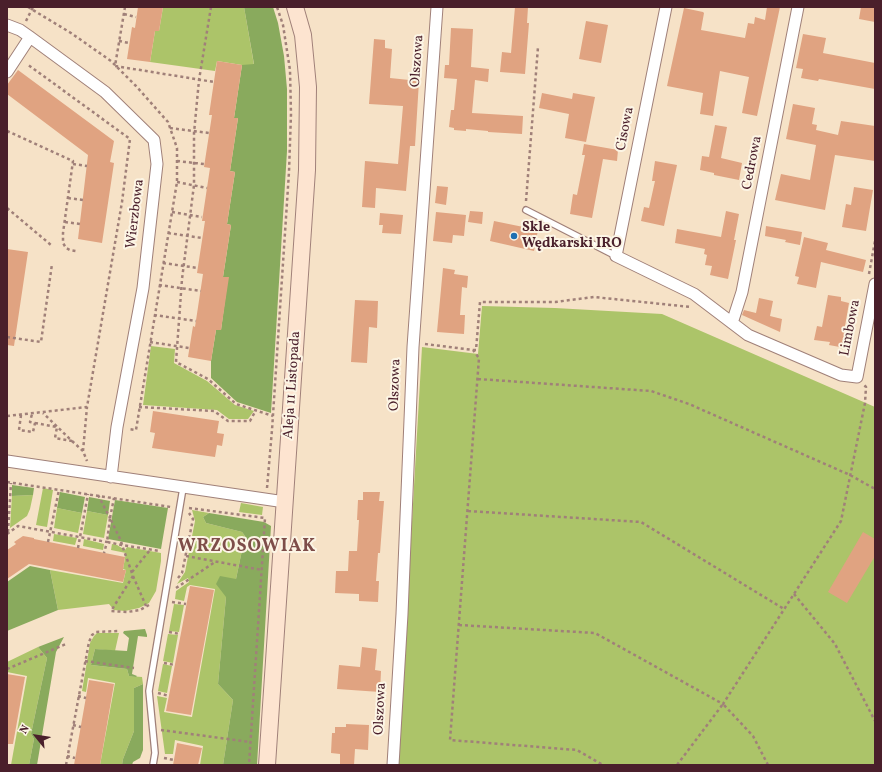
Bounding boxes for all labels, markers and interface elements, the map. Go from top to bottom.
street label: Olszowa [408,34,428,88]
street label: Cisowa [614,106,638,152]
street label: Cedrowa [740,135,766,191]
street label: Wierzbowa [123,178,149,250]
place label: Skle Wędkarski IRO [522,220,622,252]
marker: Skle Wędkarski IRO [509,231,519,241]
street label: Limbowa [837,298,865,358]
street label: Aleja 11 Listopada [281,330,305,440]
street label: Olszowa [387,358,405,412]
district label: WRZOSOWIAK [178,537,316,559]
street label: Olszowa [371,682,391,736]
north arrow [16,716,56,756]
text: N [17,723,34,737]

